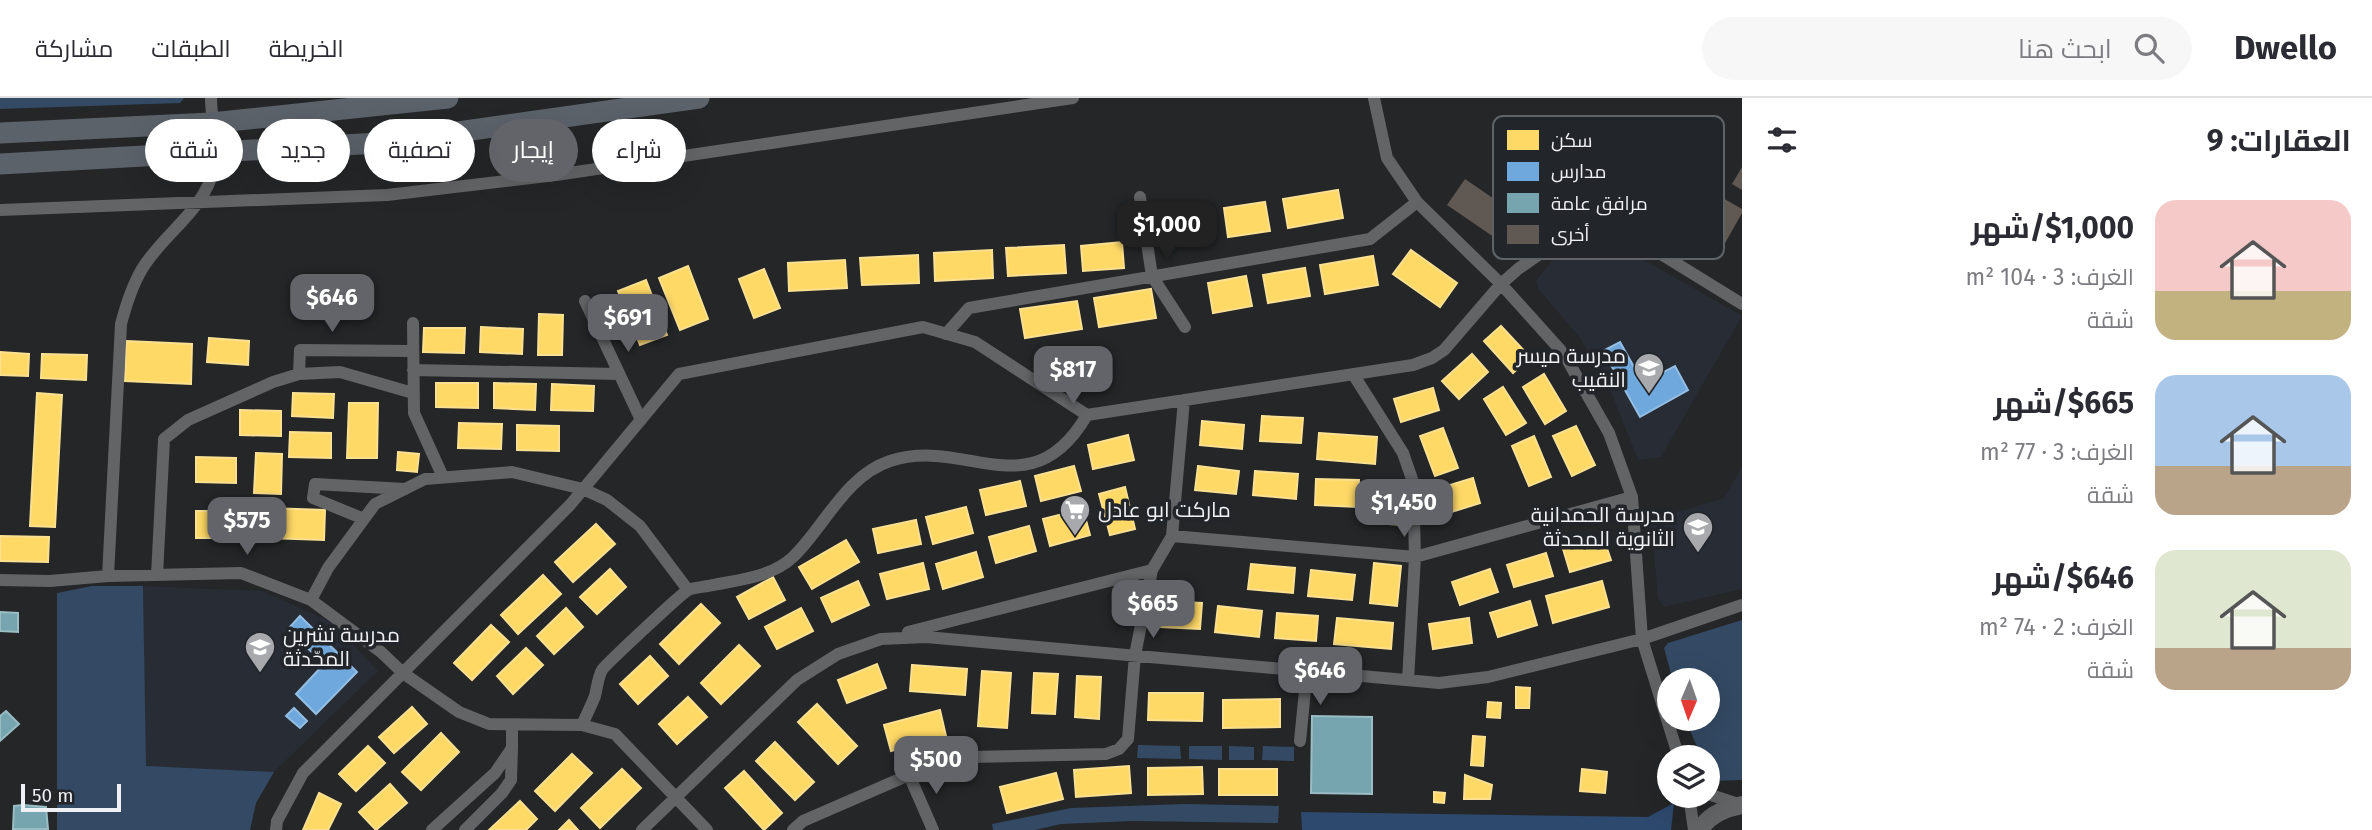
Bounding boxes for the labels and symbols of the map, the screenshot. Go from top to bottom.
legend [1493,116,1724,259]
text: سكن [1551,129,1593,152]
text: مدارس [1551,160,1606,183]
text: مرافق عامة [1551,192,1648,216]
pin: $1,000 [1110,202,1224,261]
text: أخرى [1551,223,1589,246]
pin: $646 [291,274,373,334]
pin: $691 [587,294,669,354]
place label: مدرسة ميسر النقيب [1516,343,1626,393]
pin: $817 [1032,346,1114,406]
school or university icon: مدرسة ميسر النقيب [1632,351,1666,395]
pin: $1,450 [1347,480,1461,539]
supermarket icon: ماركت ابو عادل [1058,493,1092,537]
place label: ماركت ابو عادل [1098,497,1231,523]
pin: $575 [206,498,288,557]
place label: مدرسة الحمدانية الثانوية المحدثة [1531,502,1675,552]
school or university icon: مدرسة الحمدانية الثانوية المحدثة [1681,510,1715,554]
pin: $665 [1112,580,1194,640]
place label: مدرسة تشرين المحّدثة [283,622,400,672]
school or university icon: مدرسة تشرين المحّدثة [243,630,277,674]
pin: $646 [1279,648,1361,707]
north arrow [1657,668,1720,732]
pin: $500 [895,736,977,796]
scale bar [21,781,121,813]

